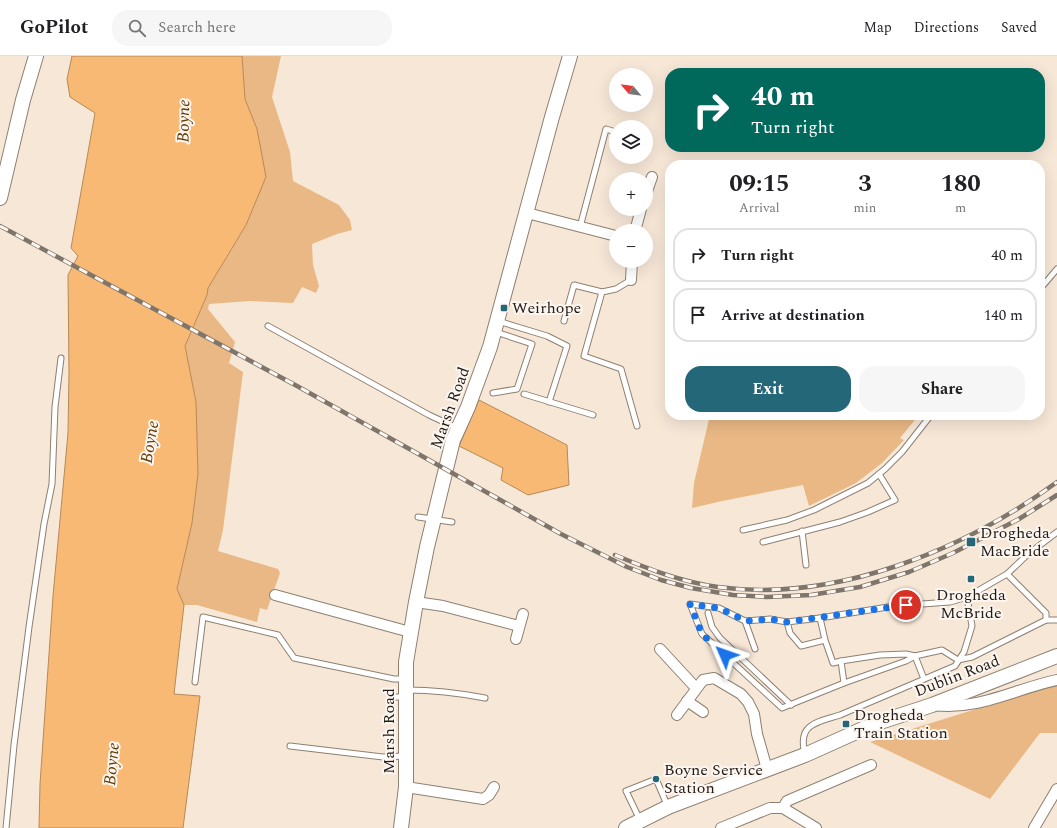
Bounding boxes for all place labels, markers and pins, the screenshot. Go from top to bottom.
place label: Weirhope [512,296,581,320]
marker: Weirhope [499,303,509,313]
place label: Drogheda MacBride [980,521,1050,563]
marker: Drogheda MacBride [965,536,977,548]
marker: Drogheda McBride [966,574,976,584]
place label: Drogheda McBride [936,583,1006,625]
pin [889,588,923,622]
place label: Drogheda Train Station [854,703,948,745]
marker: Drogheda Train Station [841,719,851,729]
place label: Boyne Service Station [664,758,763,800]
marker: Boyne Service Station [651,774,661,784]

